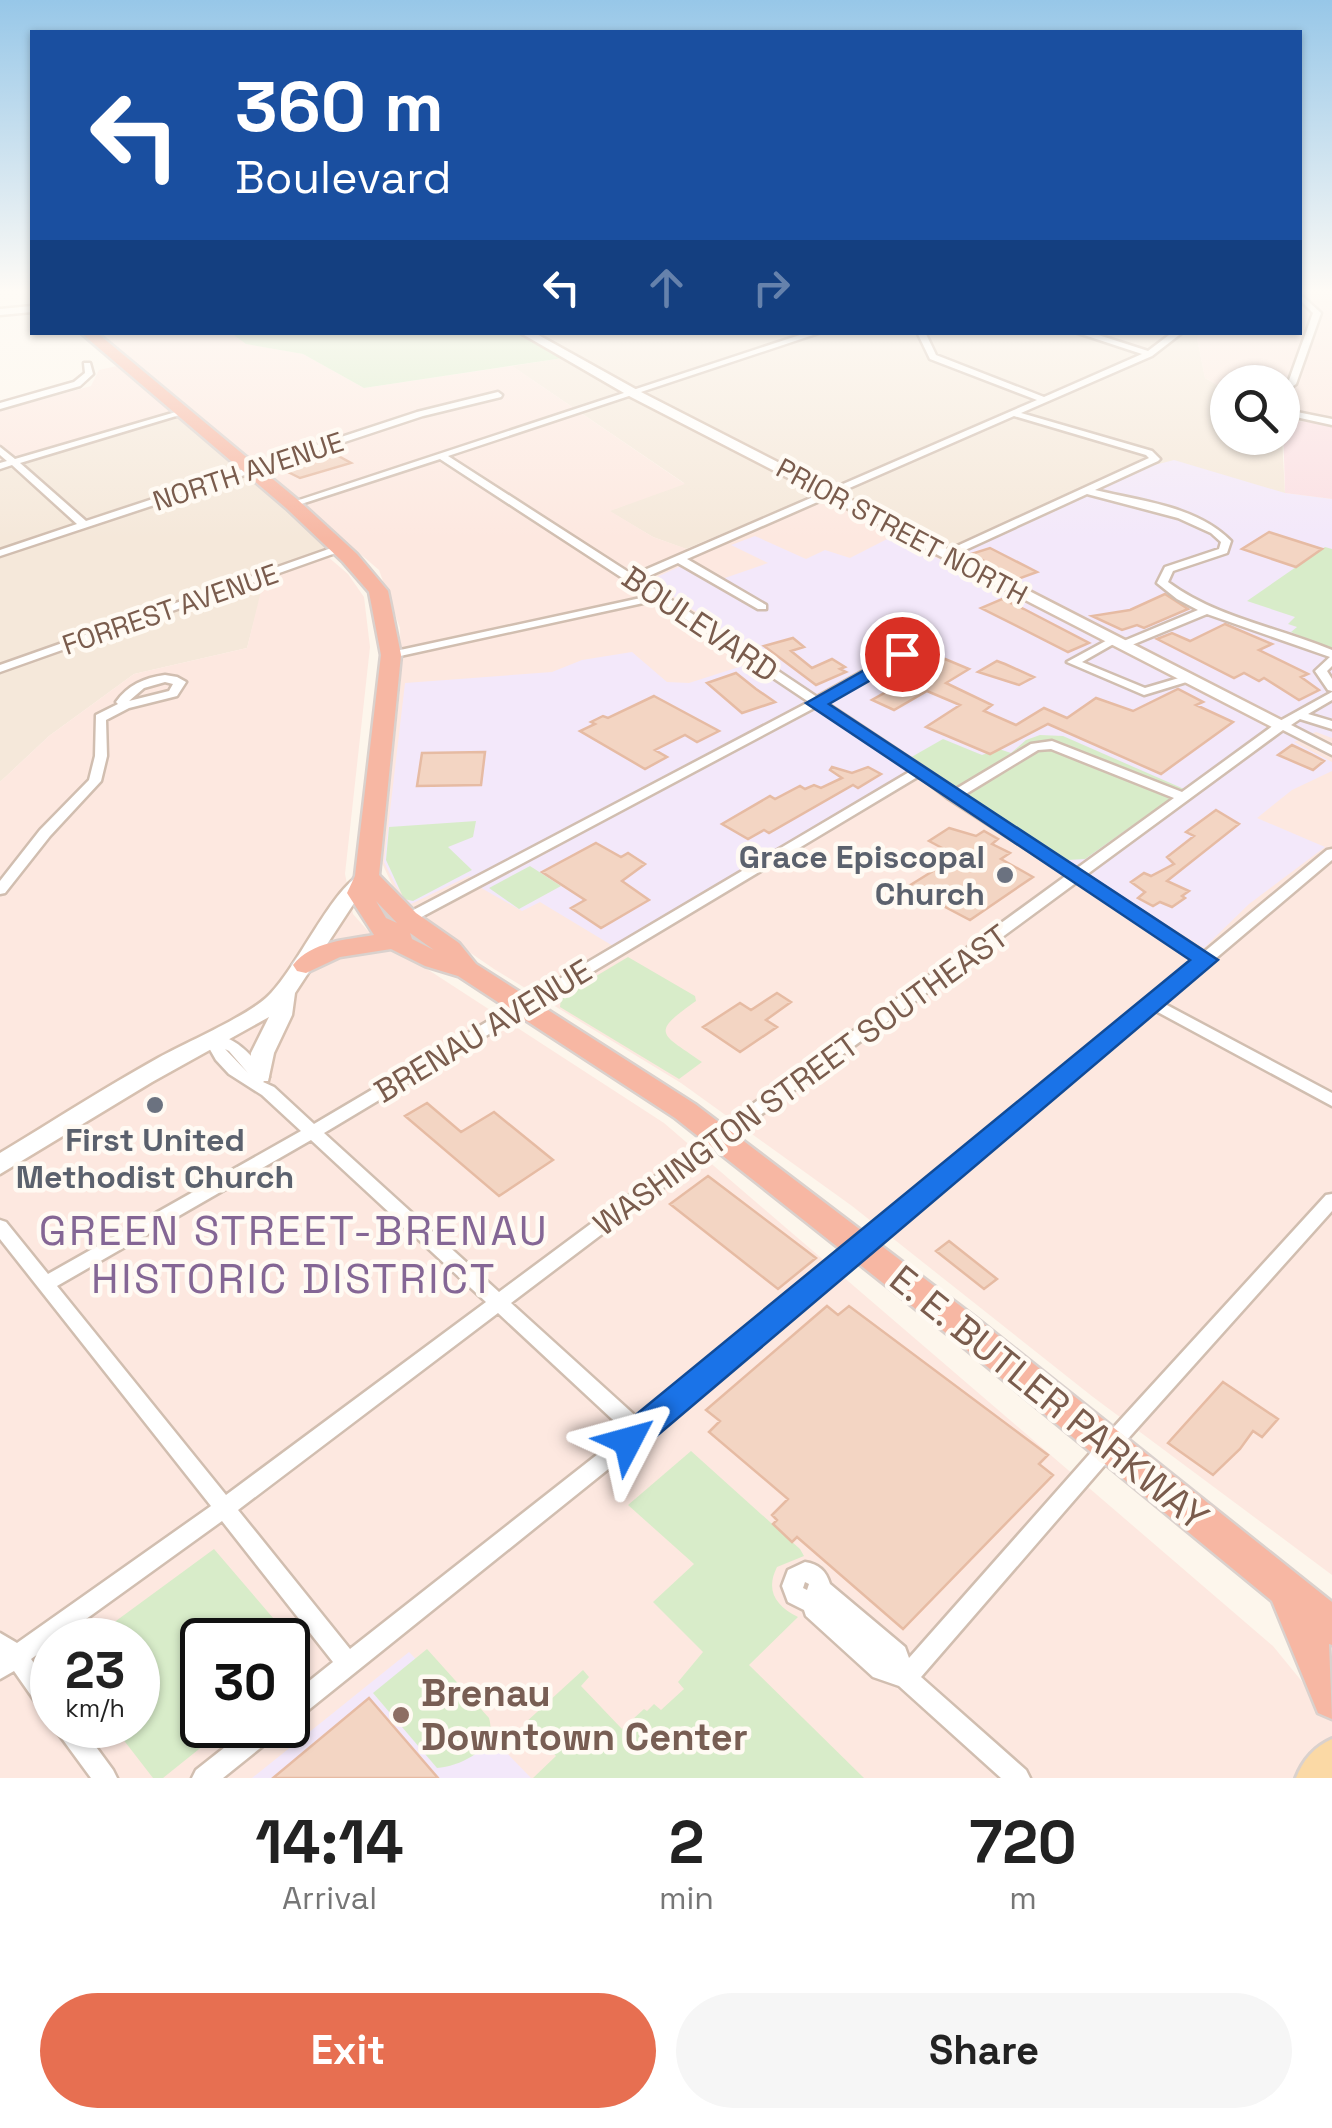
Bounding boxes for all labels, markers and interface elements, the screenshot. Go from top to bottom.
text: 360 m [235,62,444,151]
icon: left [70,70,200,200]
text: Boulevard [235,149,451,206]
icon: left [534,260,589,315]
icon: ahead [639,260,694,315]
icon: right [744,260,799,315]
map controls [1210,365,1300,455]
button: search [1210,365,1300,455]
street label: NORTH AVENUE [148,423,348,519]
street label: PRIOR STREET NORTH [770,450,1034,612]
street label: FORREST AVENUE [57,555,283,663]
street label: BOULEVARD [615,557,785,691]
pin [860,612,945,697]
icon: arrive [875,627,930,682]
place label: Grace Episcopal Church [739,837,985,914]
marker: Grace Episcopal Church [994,864,1016,886]
street label: WASHINGTON STREET SOUTHEAST [586,916,1016,1244]
street label: BRENAU AVENUE [367,950,599,1112]
marker: First United Methodist Church [144,1094,166,1116]
place label: First United Methodist Church [16,1120,294,1197]
district label: GREEN STREET-BRENAU HISTORIC DISTRICT [39,1204,549,1305]
street label: E. E. BUTLER PARKWAY [880,1255,1218,1541]
position arrow [576,1389,680,1493]
speed limit sign: 30 [180,1618,310,1748]
text: 23 [65,1639,125,1703]
place label: Brenau Downtown Center [421,1669,748,1761]
text: km/h [65,1692,125,1724]
marker: Brenau Downtown Center [390,1704,412,1726]
text: 14:14 [255,1804,404,1881]
text: 2 [669,1804,704,1881]
text: 720 [969,1804,1077,1881]
text: Arrival [282,1878,377,1918]
text: min [659,1878,714,1918]
text: m [1009,1878,1037,1918]
button: Exit [40,1993,656,2108]
button: Share [676,1993,1292,2108]

